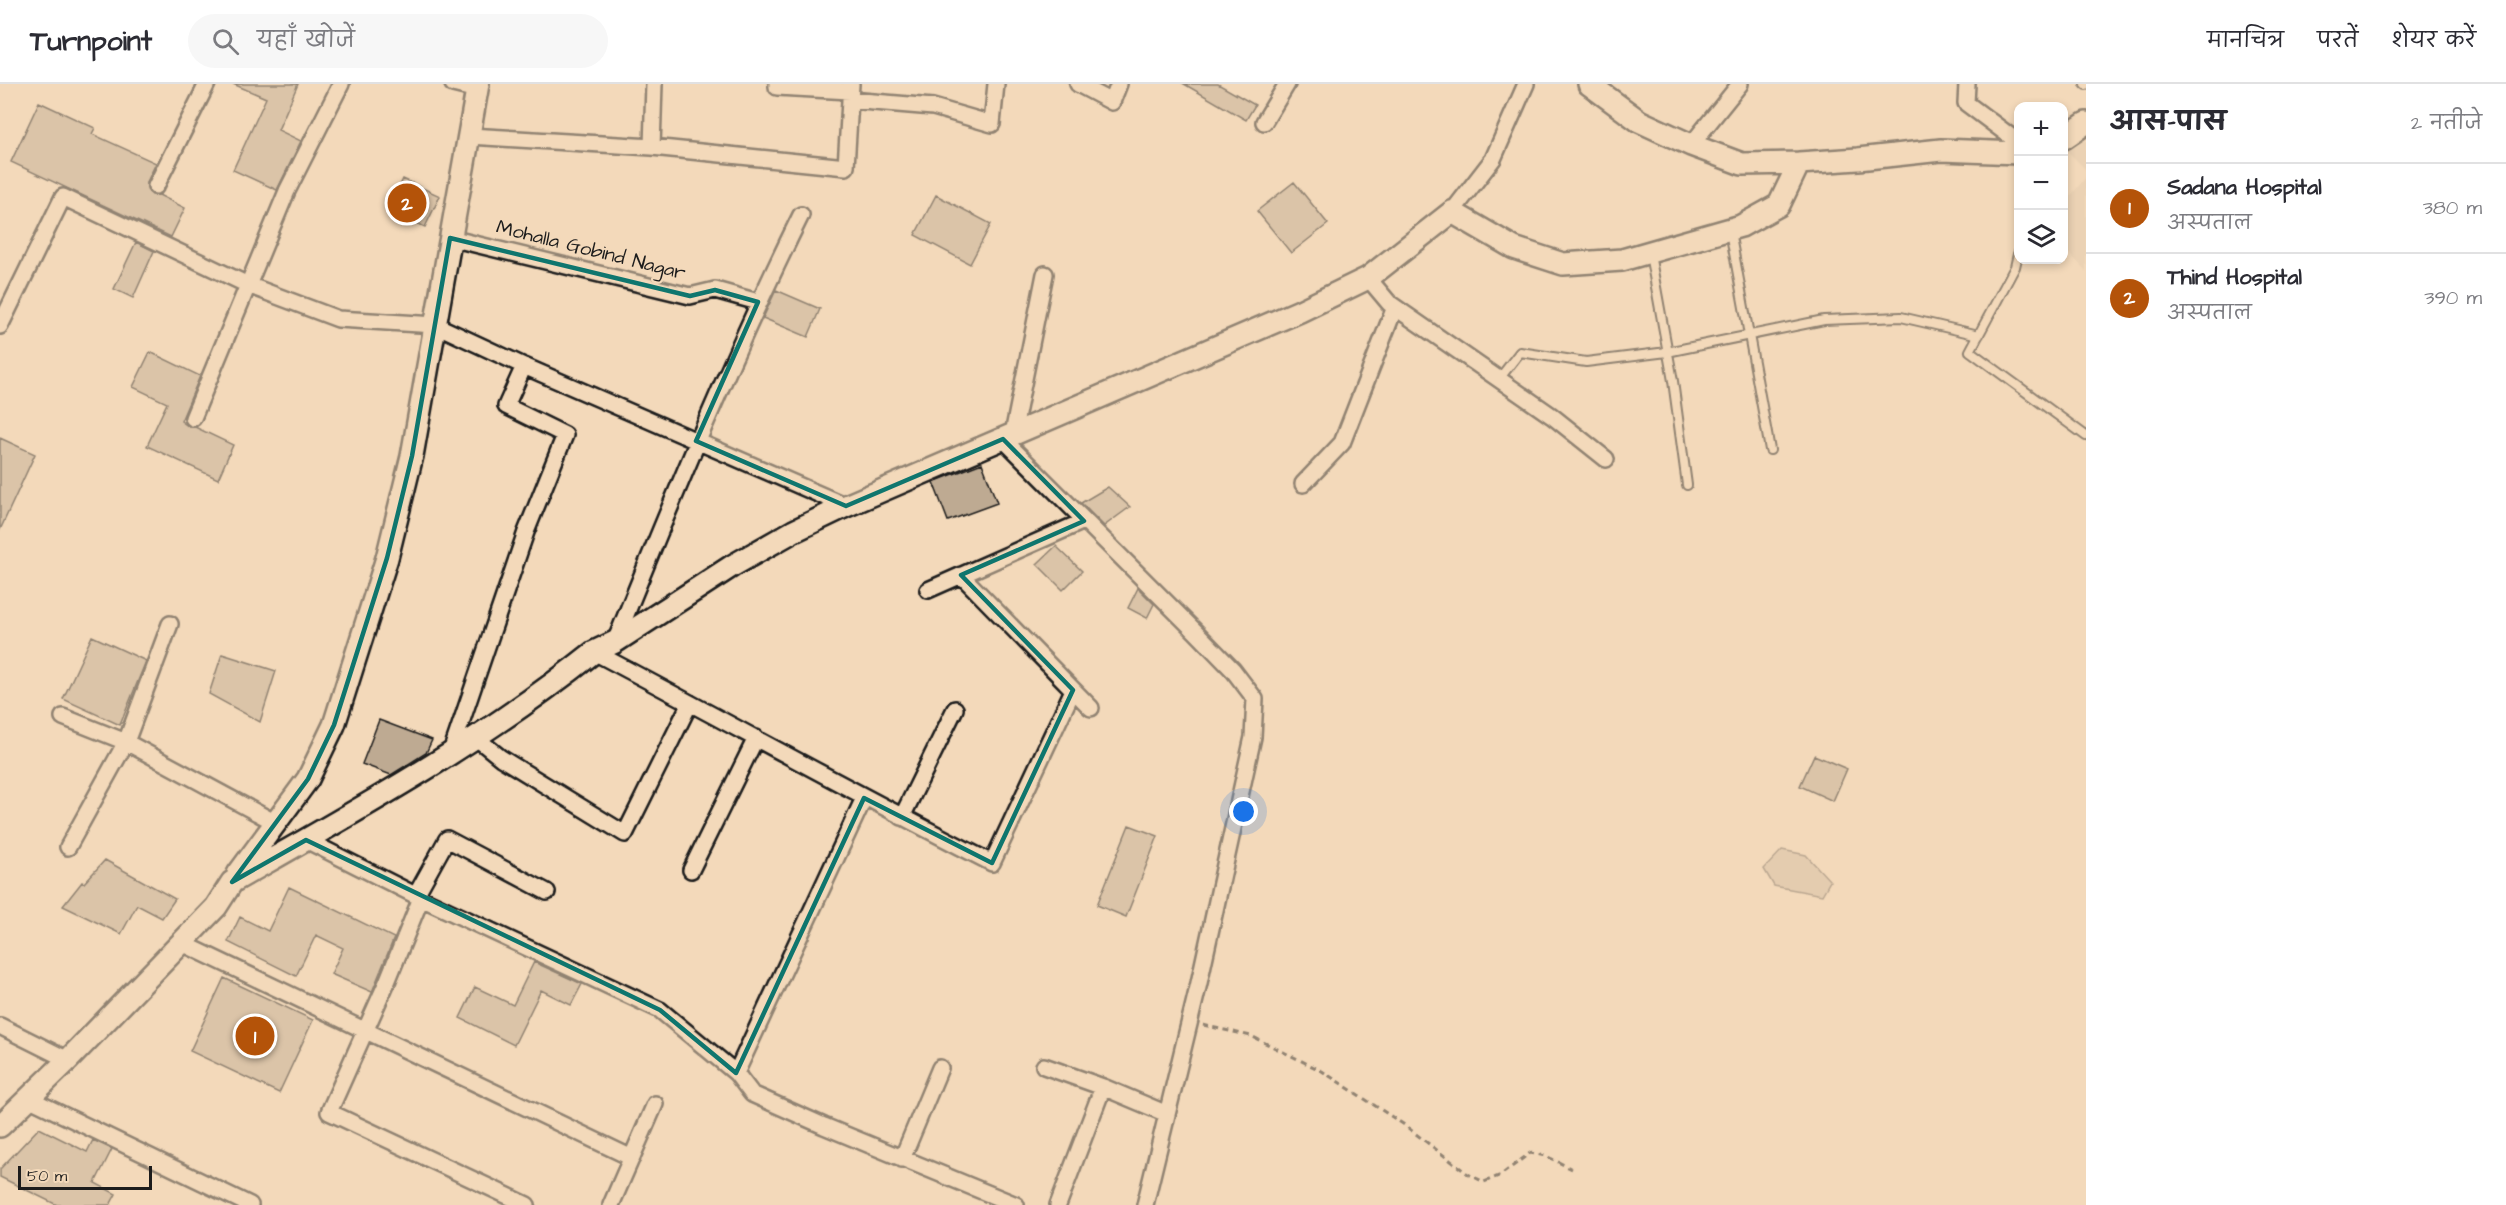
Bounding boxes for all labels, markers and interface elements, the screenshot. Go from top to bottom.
search box [188,14,608,68]
text: Turnpoint [30,22,152,61]
icon: search [209,25,242,58]
text: यहाँ खोजें [257,25,355,56]
text: मानचित्र [2207,26,2284,55]
text: परतें [2317,26,2358,55]
text: शेयर करें [2391,26,2476,55]
map controls [2014,102,2068,264]
button: + [2014,102,2068,156]
text: आस-पास [2110,104,2226,140]
text: 2 नतीजे [2411,109,2482,137]
button: − [2014,156,2068,210]
text: Sadana Hospital [2167,172,2322,203]
pin: 2 [388,180,426,226]
text: 1 [2128,194,2131,222]
text: 380 m [2423,194,2482,222]
text: अस्पताल [2167,209,2252,237]
button: layers [2014,210,2068,264]
street label: Mohalla Gobind Nagar [493,213,689,288]
text: Thind Hospital [2167,262,2302,293]
text: 2 [2124,284,2135,312]
text: 390 m [2424,284,2482,312]
text: अस्पताल [2167,299,2252,327]
your location [1229,797,1258,826]
pin: 1 [236,1014,274,1058]
scale bar [18,1163,152,1190]
text: 50 m [27,1165,67,1187]

